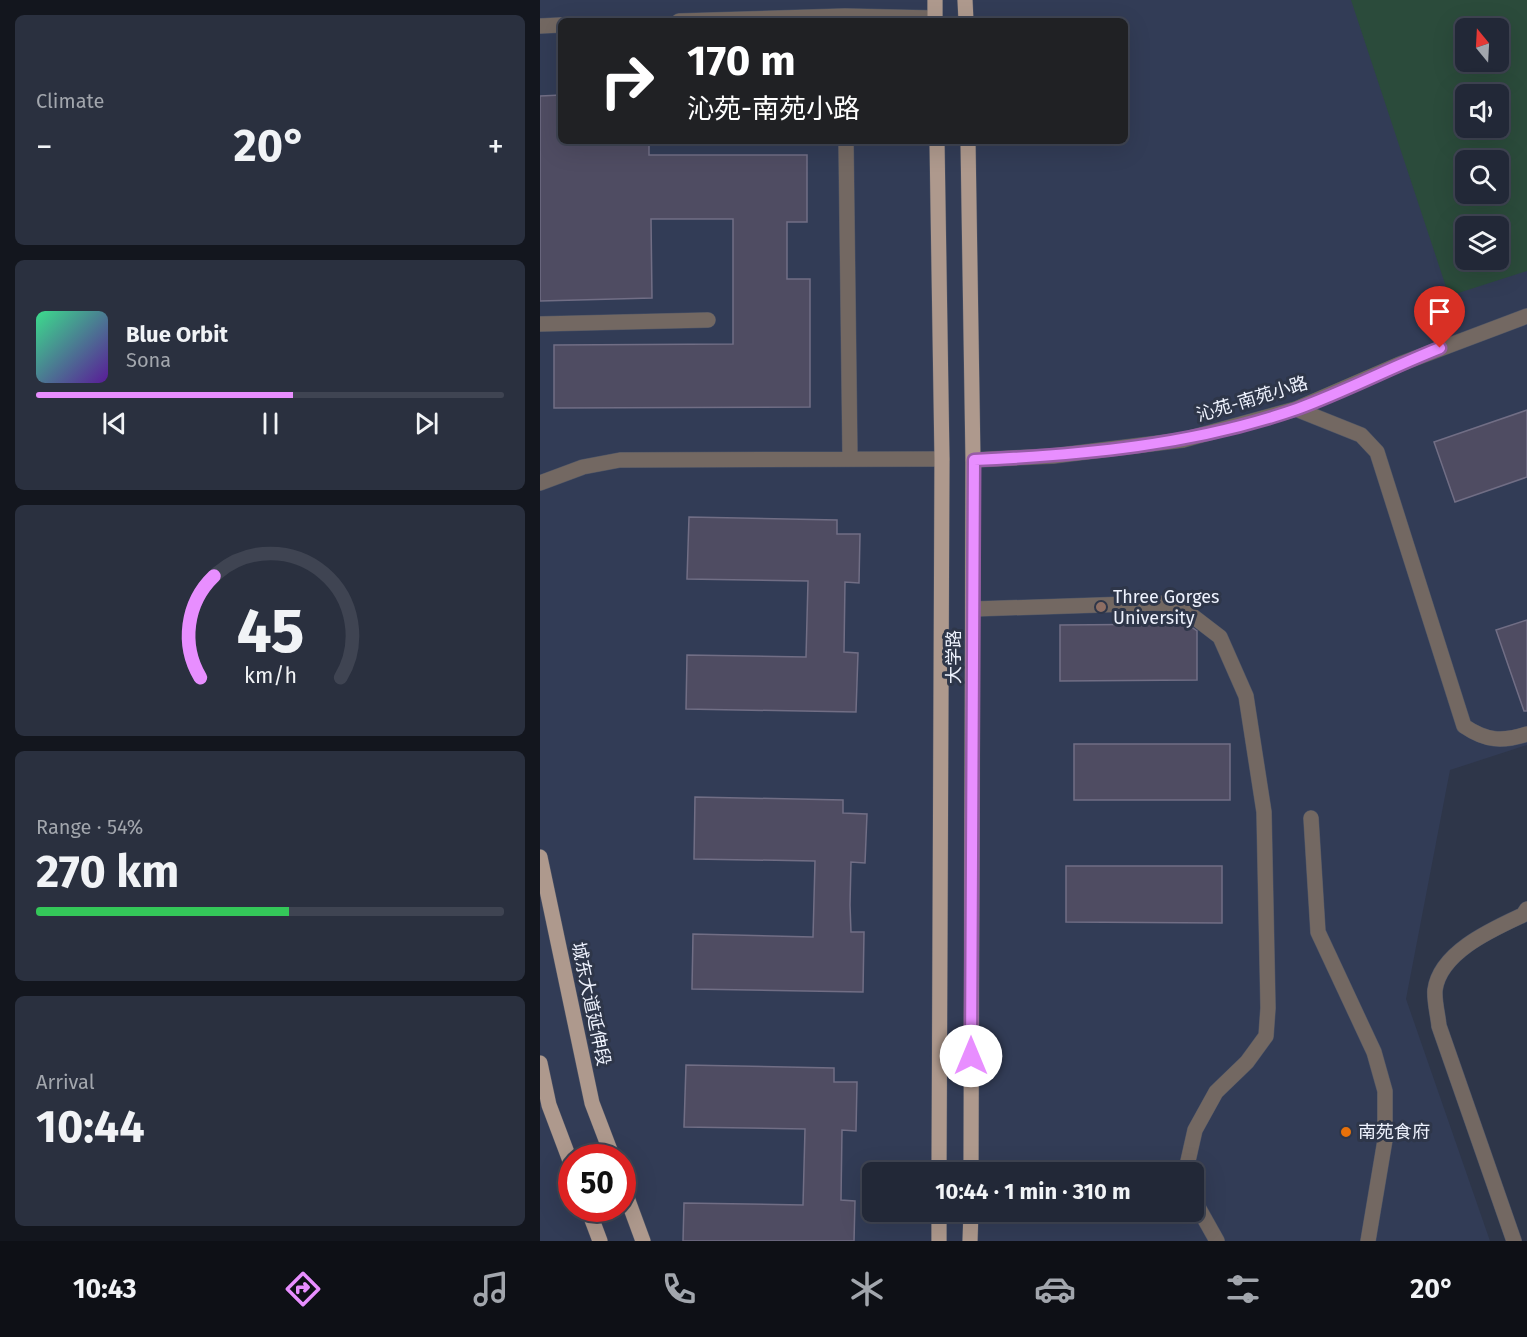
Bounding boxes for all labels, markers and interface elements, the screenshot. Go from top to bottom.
north arrow [1455,18,1509,72]
map controls [1455,18,1509,270]
text: 170 m [687,36,796,86]
icon: right [588,42,666,120]
button: sound [1455,84,1509,138]
text: Climate [36,89,104,113]
text: 沁苑-南苑小路 [687,93,860,125]
text: 20° [233,119,307,173]
text: − [36,127,53,167]
text: + [488,127,504,167]
button: search [1455,150,1509,204]
button: layers [1455,216,1509,270]
pin [1414,286,1465,348]
icon: arrive [1423,295,1456,328]
text: Blue Orbit [126,321,228,348]
text: Sona [126,348,171,372]
street label: 沁苑-南苑小路 [1194,372,1310,426]
icon: previous [98,407,131,440]
icon: pause [254,407,287,440]
icon: next [410,407,443,440]
place label: Three Gorges University [1113,586,1220,629]
text: 45 [236,594,304,669]
marker: Three Gorges University [1094,600,1108,614]
street label: 大学路 [943,630,965,684]
text: km/h [243,663,297,689]
text: Range · 54% [36,815,143,839]
text: 270 km [36,845,179,899]
street label: 城东大道延伸段 [567,940,615,1068]
position arrow [939,1024,1003,1088]
text: Arrival [36,1070,95,1094]
text: 10:44 [36,1100,145,1154]
place label: 南苑食府 [1358,1121,1430,1143]
marker: 南苑食府 [1339,1125,1353,1139]
speed limit sign: 50 [558,1144,636,1222]
text: 10:44 · 1 min · 310 m [935,1178,1131,1205]
icon: directions [282,1268,324,1310]
icon: music [470,1268,512,1310]
icon: phone [658,1268,700,1310]
icon: climate [846,1268,888,1310]
icon: car [1034,1268,1076,1310]
icon: filters [1222,1268,1264,1310]
text: 10:43 [73,1273,137,1305]
text: 20° [1410,1273,1454,1305]

